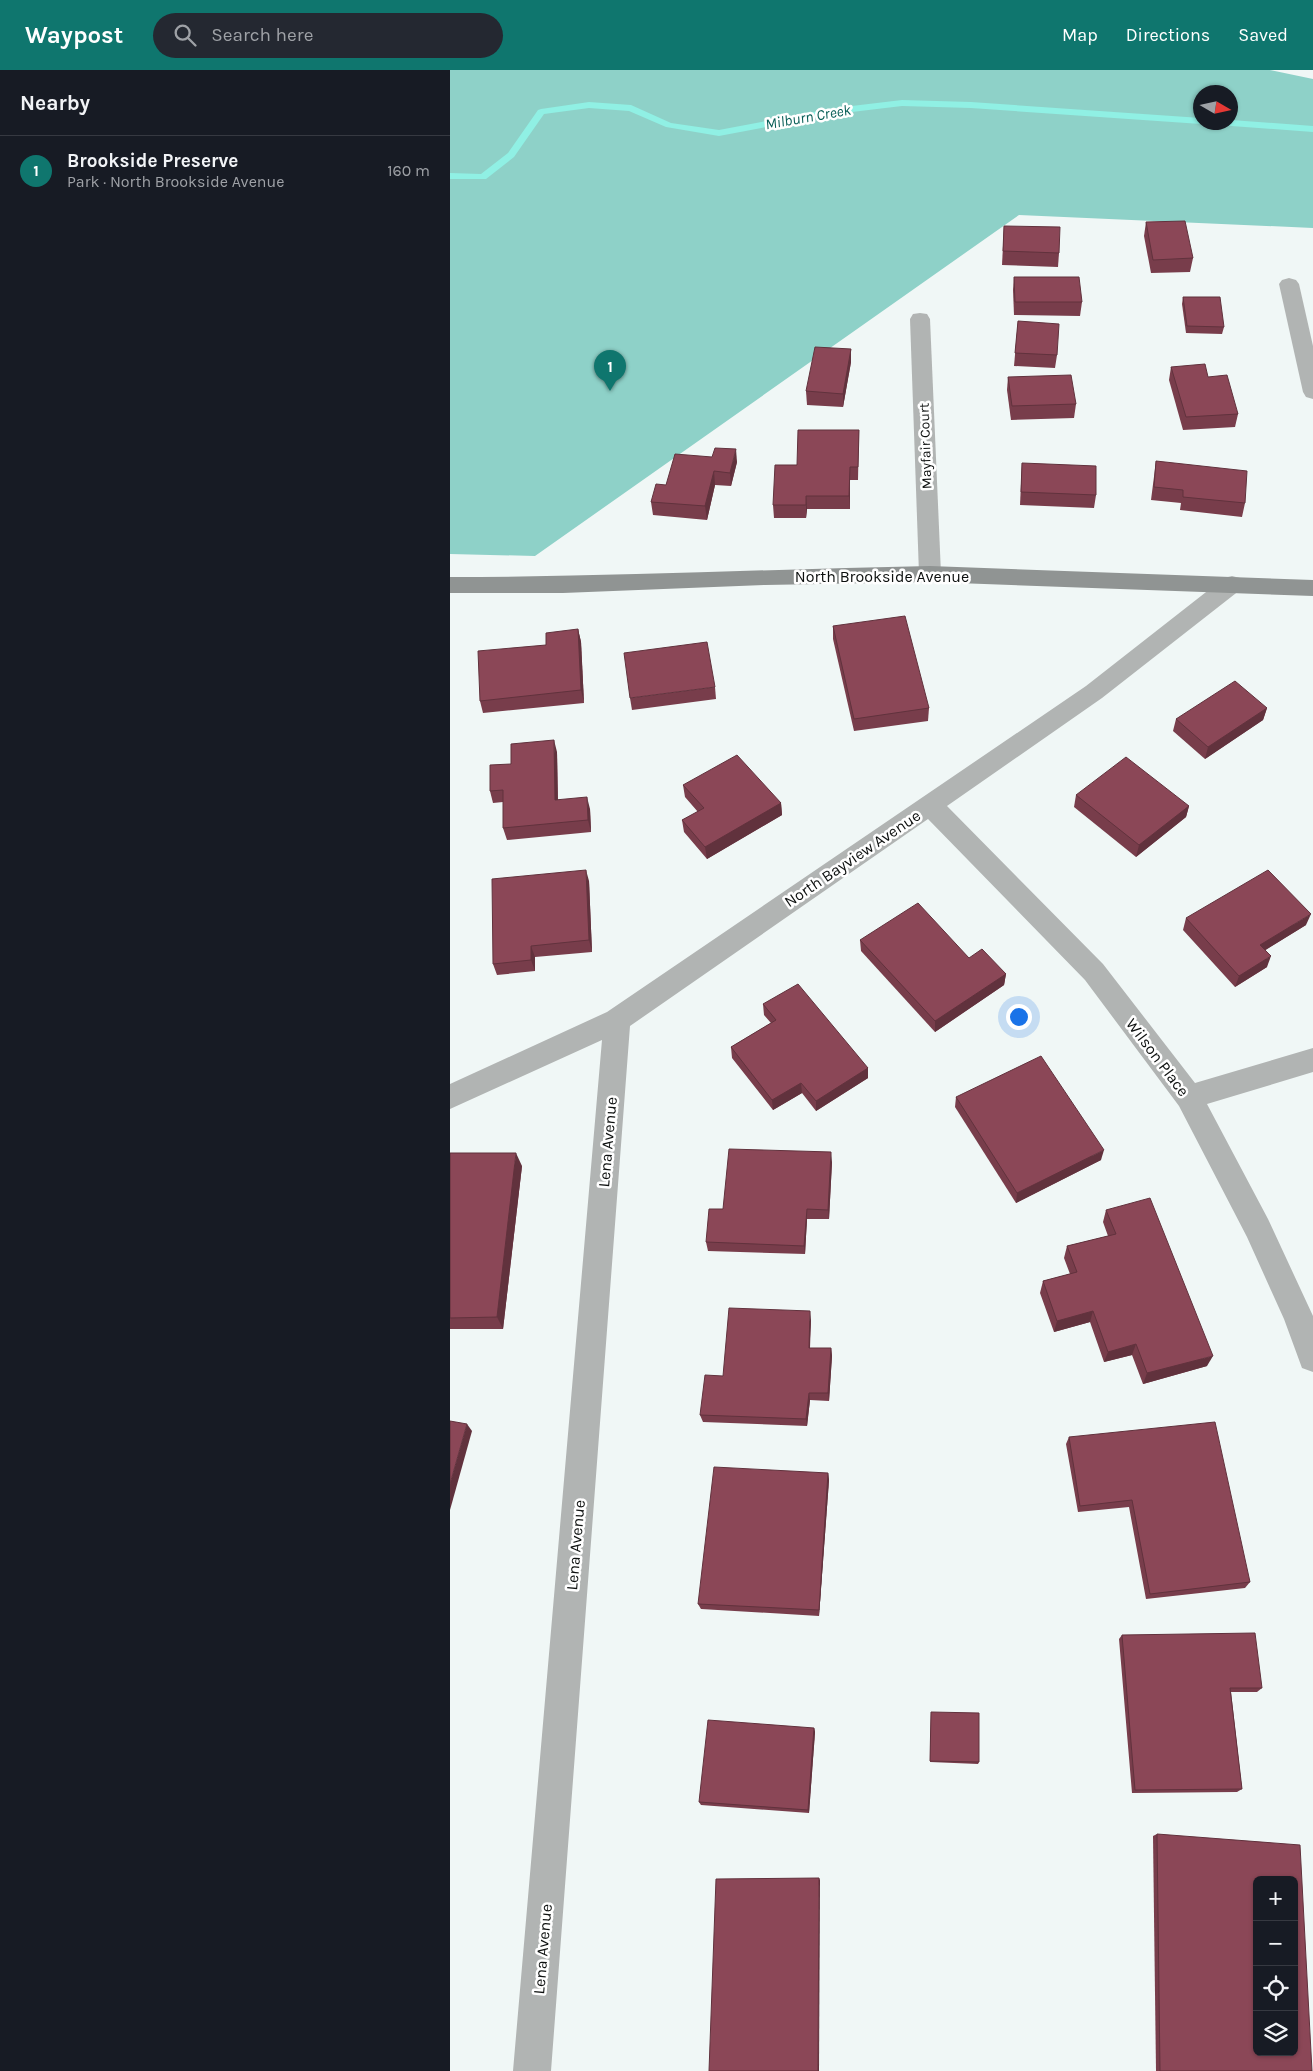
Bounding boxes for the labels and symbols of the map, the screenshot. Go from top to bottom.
north arrow [1193,85,1238,130]
water label: Milburn Creek [764,101,853,133]
pin: 1 [594,350,626,391]
street label: Mayfair Court [916,403,935,489]
street label: North Brookside Avenue [795,567,969,586]
street label: North Bayview Avenue [781,806,924,911]
your location [1006,1004,1032,1030]
street label: Wilson Place [1122,1015,1193,1100]
street label: Lena Avenue [594,1096,621,1188]
street label: Lena Avenue [562,1499,589,1591]
street label: Lena Avenue [529,1903,556,1995]

